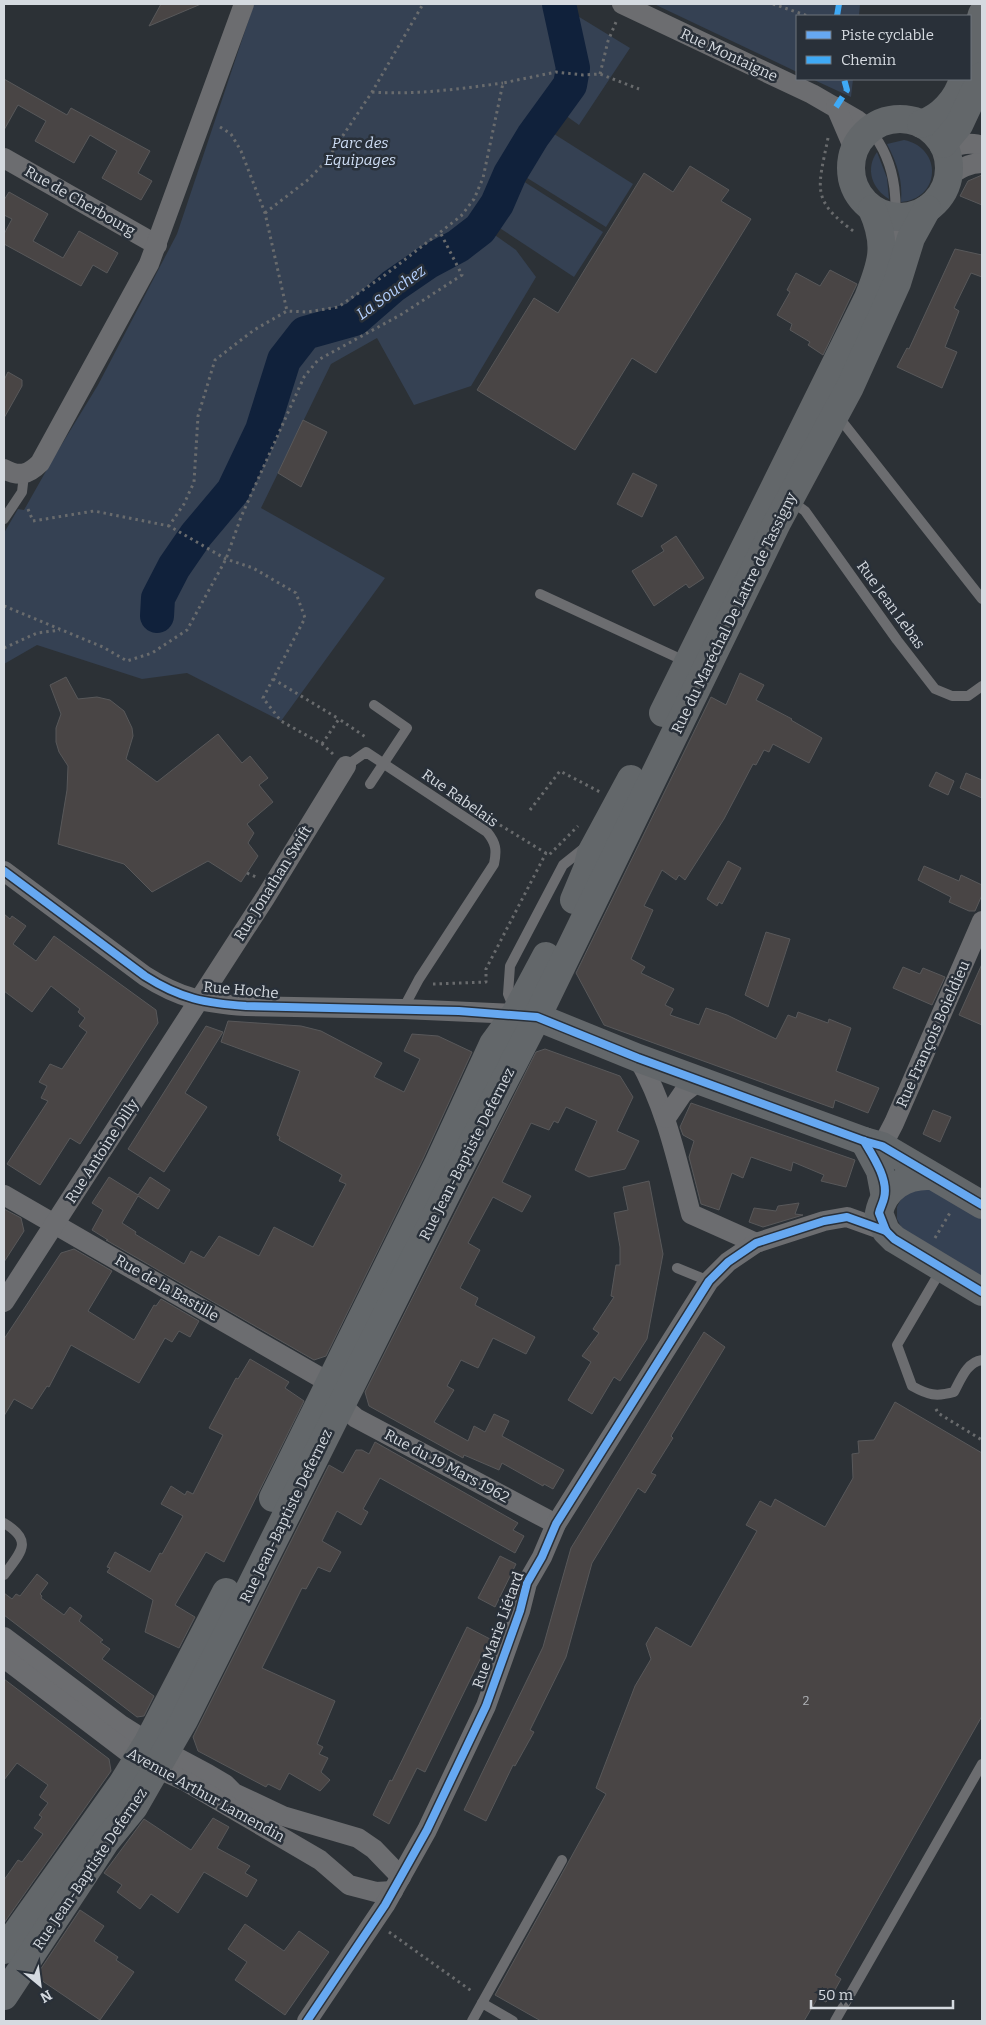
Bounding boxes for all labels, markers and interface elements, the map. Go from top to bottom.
legend [796,15,971,80]
street label: Rue Montaigne [678,25,780,85]
text: Piste cyclable [841,26,934,44]
text: Chemin [841,51,897,69]
park label: Parc des Equipages [324,134,396,169]
street label: Rue de Cherbourg [22,162,138,240]
water label: La Souchez [353,260,430,323]
street label: Rue du Maréchal De Lattre de Tassigny [668,489,800,737]
street label: Rue Jean Lebas [853,558,929,652]
street label: Rue Rabelais [418,765,502,831]
street label: Rue Jonathan Swift [230,822,316,944]
street label: Rue François Boieldieu [892,958,974,1110]
street label: Rue Hoche [203,978,279,1002]
street label: Rue Jean-Baptiste Defernez [416,1065,518,1243]
street label: Rue Antoine Dilly [62,1096,142,1206]
street label: Rue de la Bastille [112,1251,222,1325]
street label: Rue du 19 Mars 1962 [381,1425,513,1507]
street label: Rue Jean-Baptiste Defernez [236,1426,336,1606]
street label: Rue Marie Liétard [469,1569,528,1691]
house number: 2 [803,1694,809,1708]
street label: Avenue Arthur Lamendin [124,1744,288,1846]
street label: Rue Jean-Baptiste Defernez [29,1785,151,1953]
north arrow [15,1960,65,2010]
scale bar [811,1978,954,2010]
text: N [37,1986,55,2006]
text: 50 m [818,1986,854,2004]

